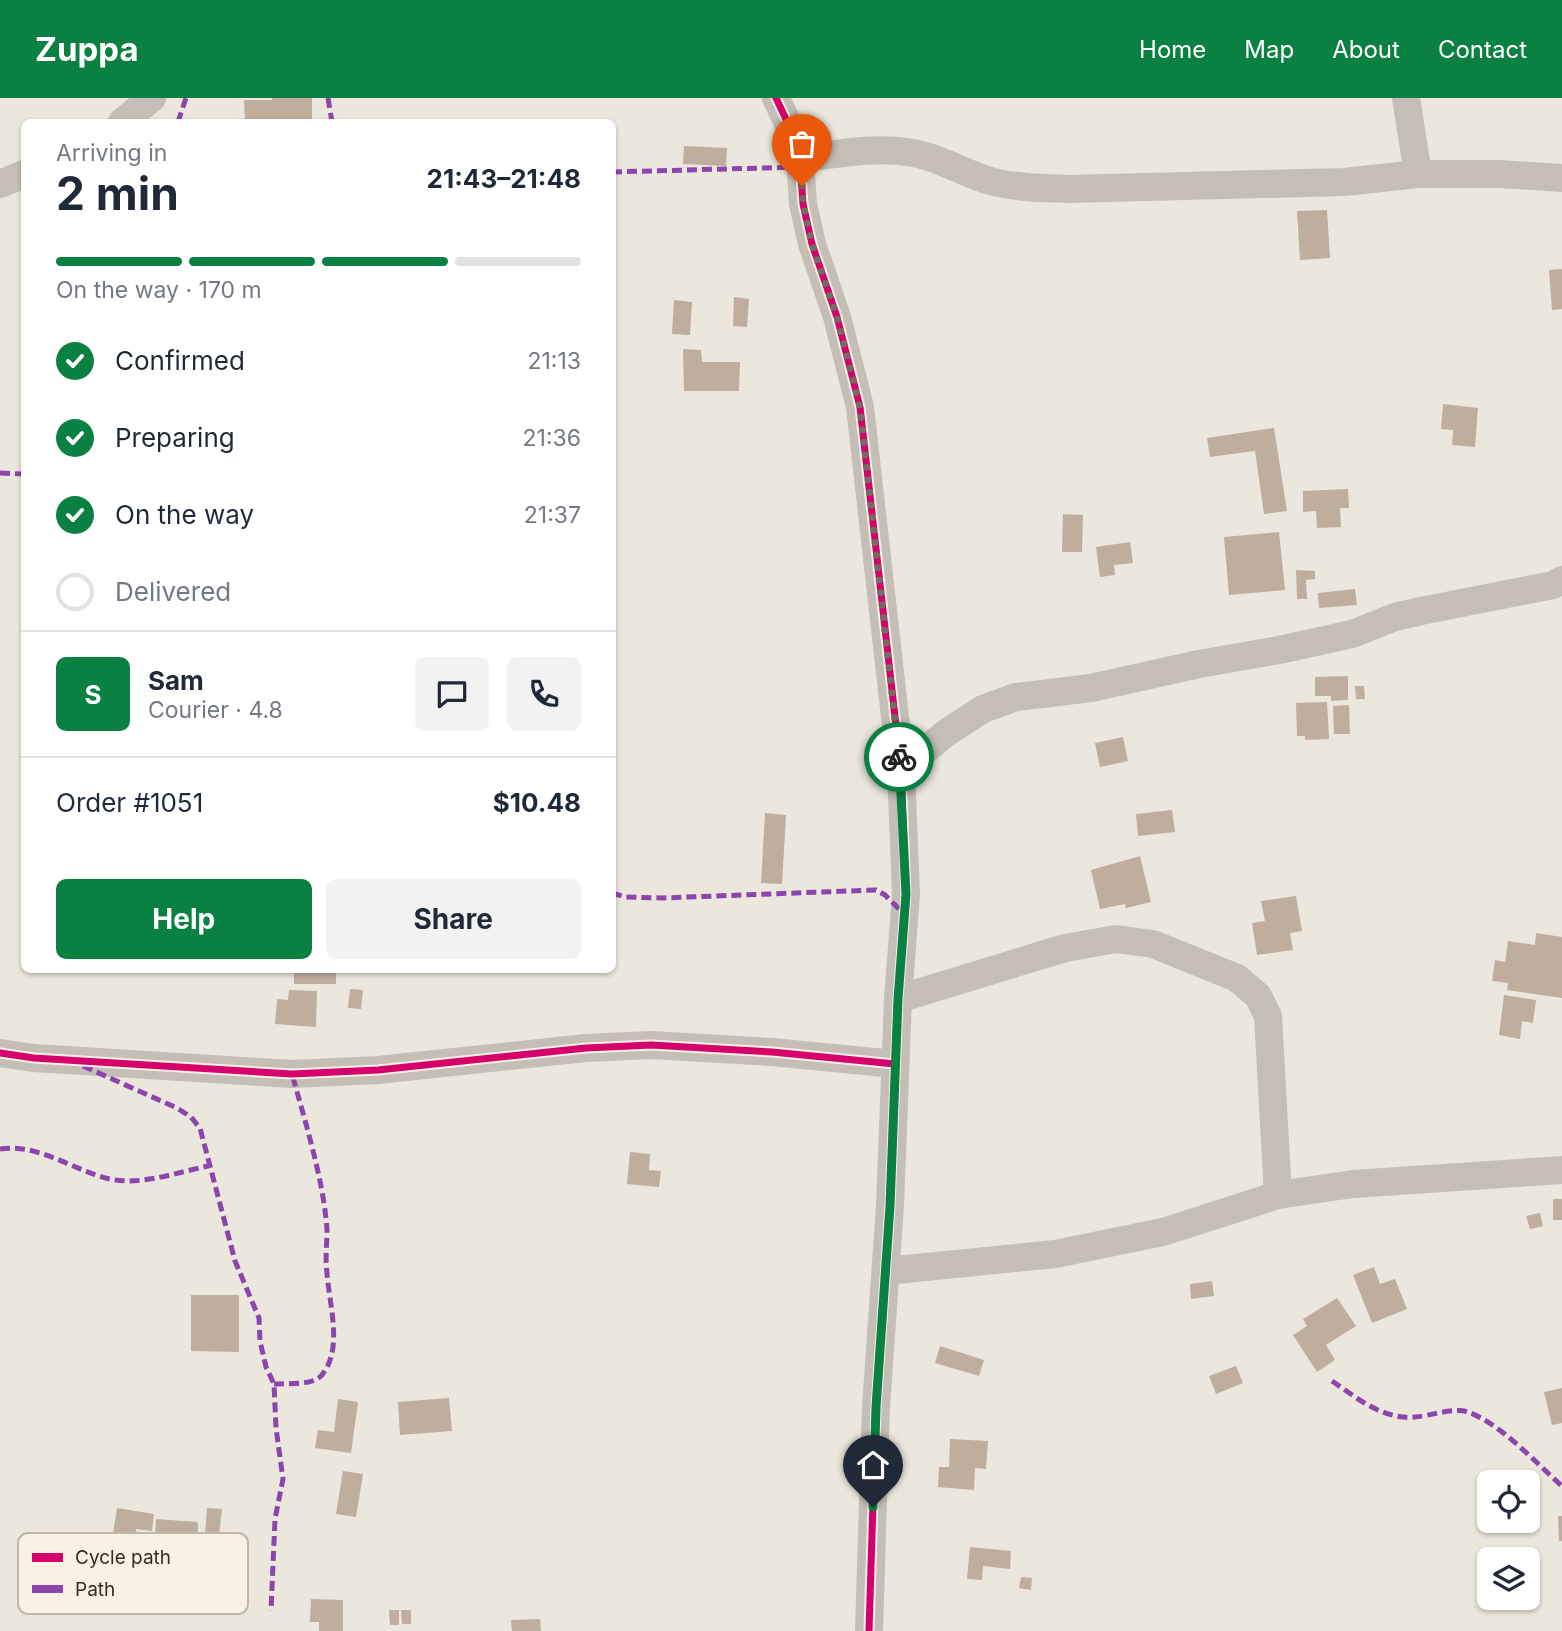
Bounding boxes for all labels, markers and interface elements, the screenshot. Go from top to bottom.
text: Zuppa [35,29,139,69]
text: Home [1139,35,1206,64]
text: Map [1244,35,1294,64]
text: About [1332,35,1400,64]
text: Contact [1438,35,1527,64]
pin [772,114,832,186]
icon: bag [783,125,821,163]
text: Arriving in [56,139,167,167]
text: 21:43–21:48 [427,163,581,194]
text: 2 min [56,165,179,221]
text: On the way · 170 m [56,276,262,304]
icon: check [56,342,94,380]
text: Confirmed [115,345,245,376]
text: 21:13 [527,347,581,375]
icon: check [56,419,94,457]
text: Preparing [115,422,235,453]
text: 21:36 [523,424,581,452]
icon: check [56,496,94,534]
text: On the way [115,499,254,530]
text: 21:37 [524,501,581,529]
text: Delivered [115,576,231,607]
button: chat [415,657,489,731]
button: phone [507,657,581,731]
text: Sam [148,665,204,696]
text: S [84,679,102,710]
text: Courier · 4.8 [148,696,283,724]
courier [864,722,934,792]
icon: bike [880,738,918,776]
text: Order #1051 [56,787,203,818]
text: $10.48 [493,787,581,818]
button: Help [56,879,312,959]
button: Share [326,879,581,959]
pin [843,1435,903,1507]
icon: home [854,1446,892,1484]
map controls [1477,1470,1540,1610]
button: locate [1477,1470,1540,1533]
legend [18,1533,248,1614]
text: Cycle path [75,1546,171,1569]
button: layers [1477,1547,1540,1610]
text: Path [75,1578,115,1601]

